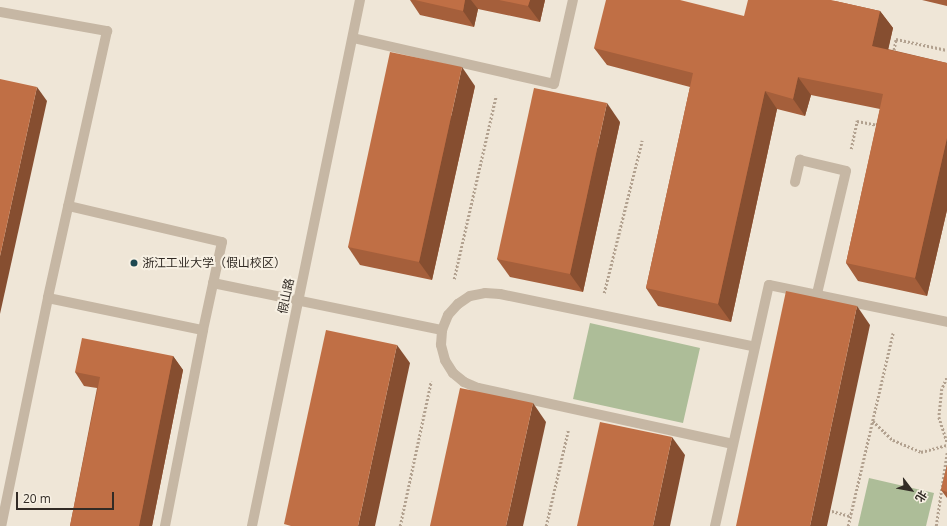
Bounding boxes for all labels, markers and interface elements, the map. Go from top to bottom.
place label: 浙江工业大学（假山校区） [142,256,286,270]
marker: 浙江工业大学（假山校区） [129,258,139,268]
street label: 假山路 [275,277,297,315]
north arrow [891,470,931,510]
scale bar [18,484,116,510]
text: 北 [912,488,931,505]
text: 20 m [23,490,51,507]

